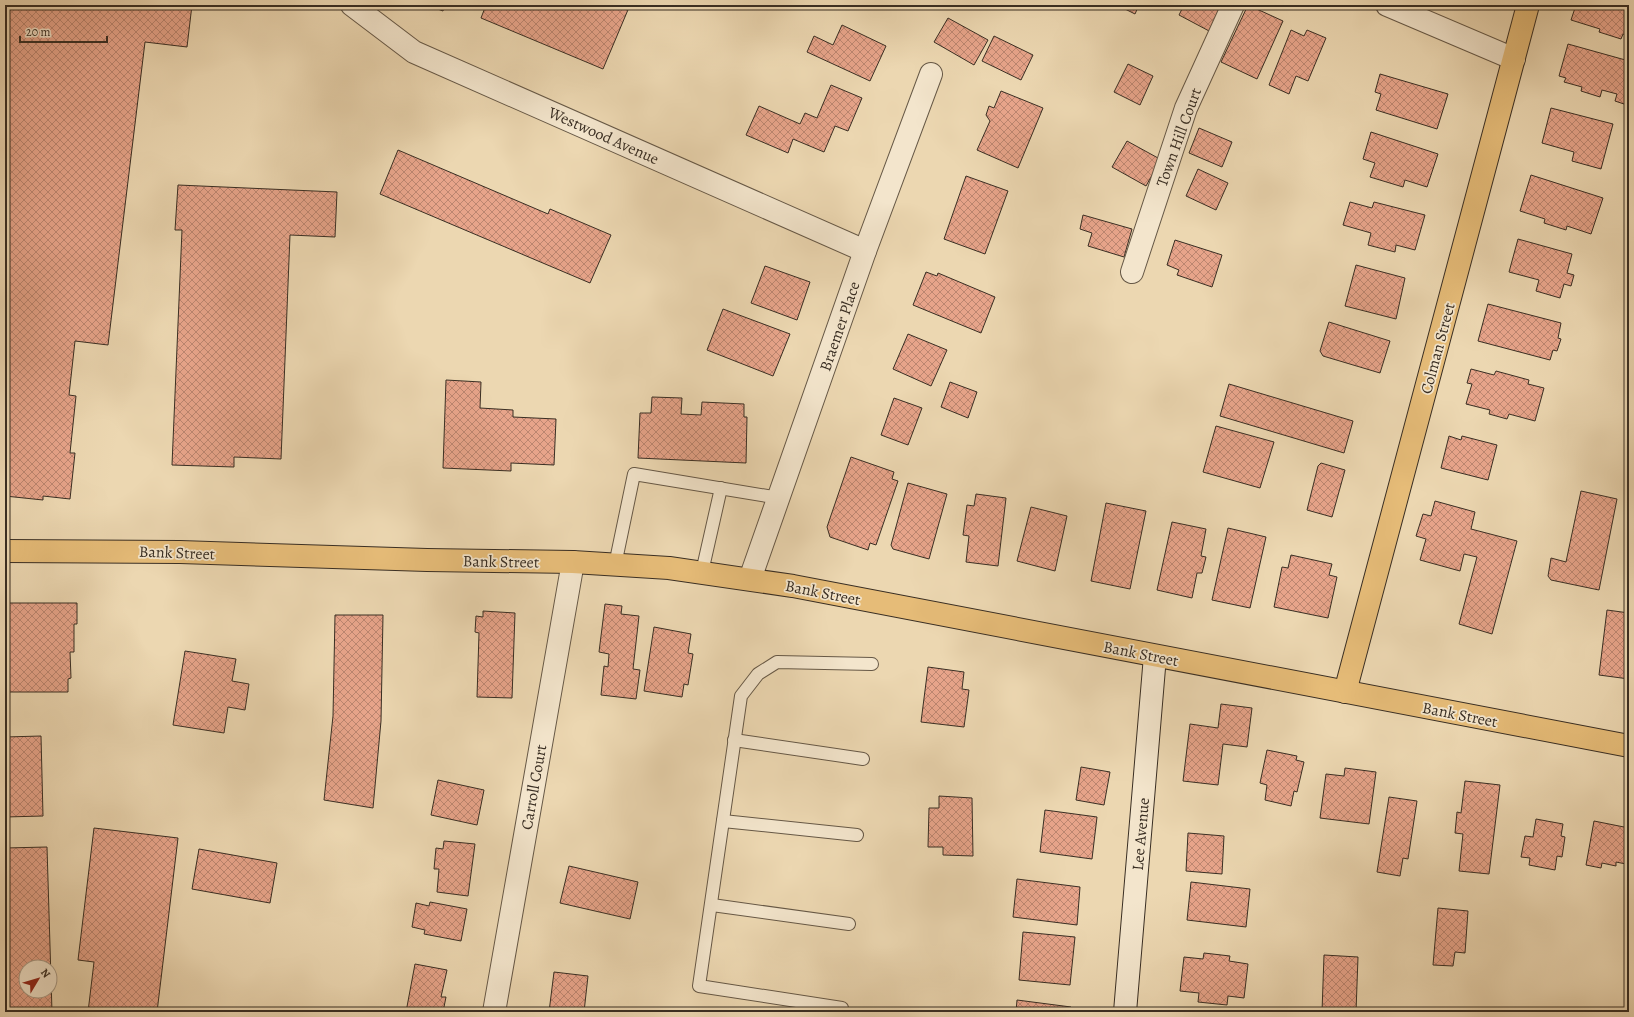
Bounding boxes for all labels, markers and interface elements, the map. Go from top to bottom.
scale bar [20,18,107,44]
text: 20 m [26,24,50,40]
street label: Town Hill Court [1151,85,1207,190]
street label: Westwood Avenue [544,101,662,170]
street label: Braemer Place [814,278,866,374]
street label: Colman Street [1415,300,1461,396]
street label: Bank Street [138,541,215,565]
street label: Bank Street [463,550,539,574]
street label: Bank Street [783,575,862,611]
street label: Bank Street [1101,636,1180,672]
street label: Bank Street [1420,697,1499,733]
street label: Carroll Court [516,743,552,832]
street label: Lee Avenue [1127,797,1155,872]
north arrow [18,959,58,999]
text: N [37,965,54,981]

